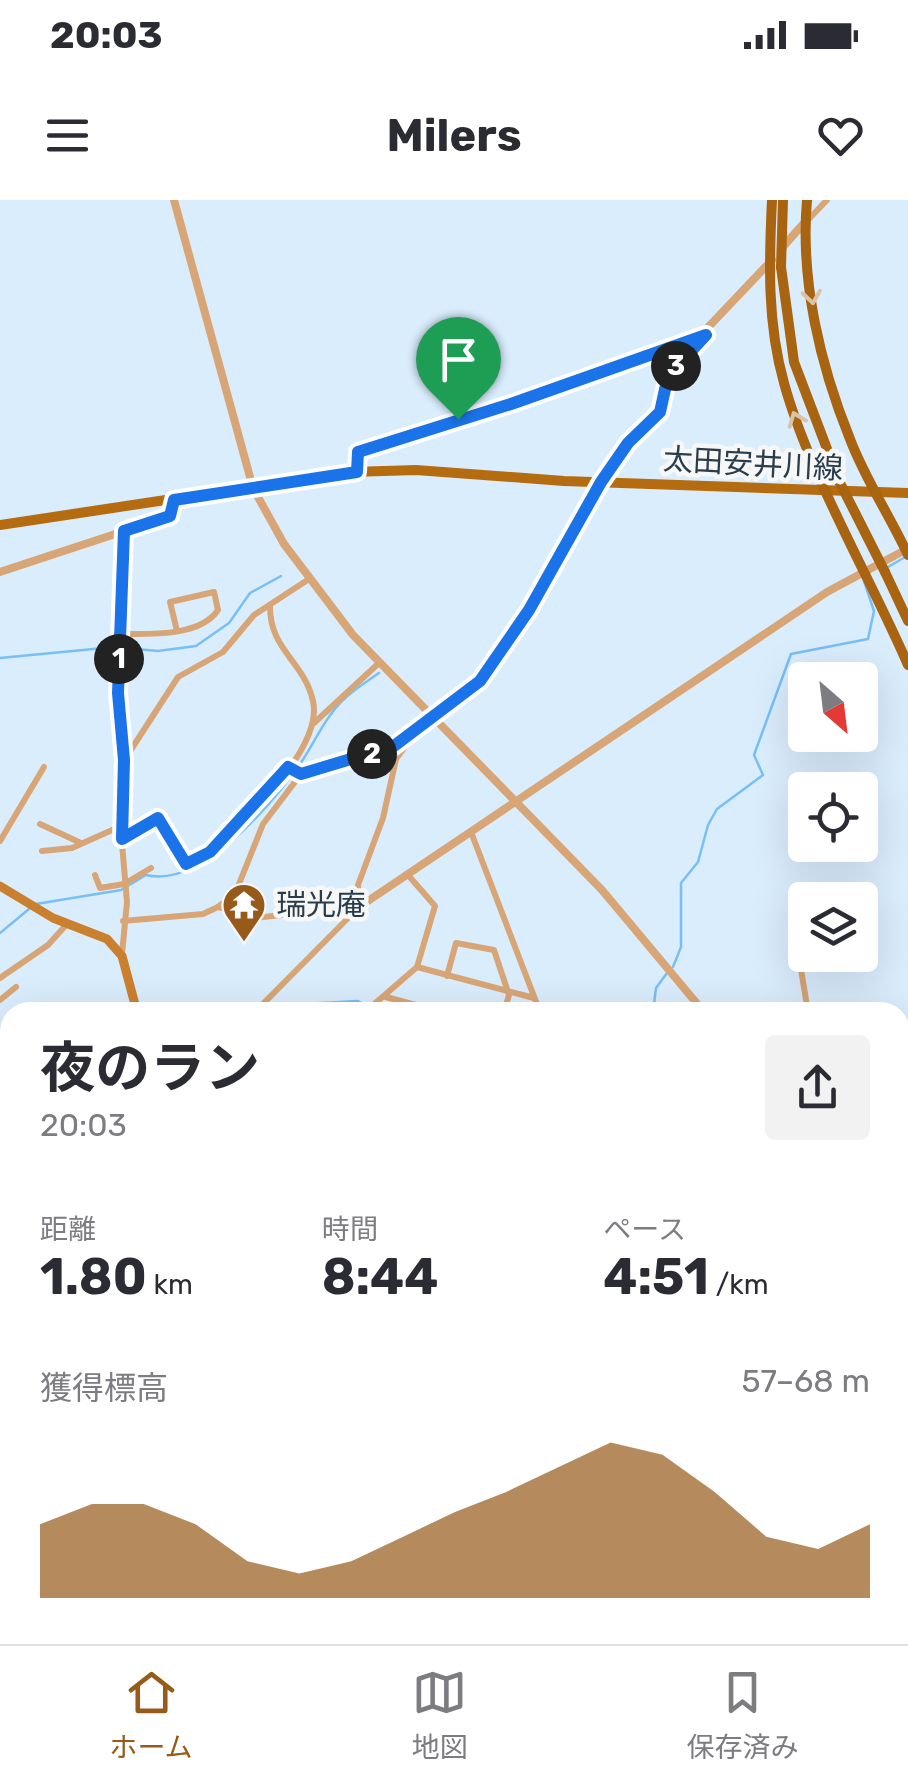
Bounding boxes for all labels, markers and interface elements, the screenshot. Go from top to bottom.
text: 20:03 [50,12,163,58]
icon: menu [40,108,95,163]
icon: heart [813,108,868,163]
text: Milers [386,109,522,162]
one-way arrow [800,289,821,305]
pin [416,317,501,420]
icon: arrive [431,332,486,387]
pin: 3 [651,341,701,391]
text: 3 [667,349,685,382]
one-way arrow [788,411,808,429]
street label: 太田安井川線 [662,441,844,487]
pin: 1 [94,634,144,684]
text: 1 [112,642,126,675]
north arrow [788,662,878,752]
map controls [788,662,878,972]
pin: 2 [347,729,397,779]
text: 2 [363,737,381,770]
button: locate [788,772,878,862]
temple icon: 瑞光庵 [221,882,267,943]
button: layers [788,882,878,972]
place label: 瑞光庵 [276,887,366,923]
button: share [765,1035,870,1140]
text: 夜のラン [40,1036,260,1101]
text: 20:03 [40,1106,127,1144]
text: 距離 [40,1213,96,1246]
text: 時間 [322,1213,378,1246]
text: ペース [603,1213,686,1246]
text: 1.80 [40,1247,147,1307]
text: 8:44 [322,1247,438,1307]
text: 4:51 [603,1247,709,1307]
text: km [147,1268,193,1301]
text: /km [709,1268,769,1301]
text: 57–68 m [741,1362,870,1400]
text: 獲得標高 [40,1369,168,1407]
tab: ホーム [109,1665,193,1765]
tab: 地図 [412,1665,468,1765]
tab: 保存済み [686,1665,799,1765]

